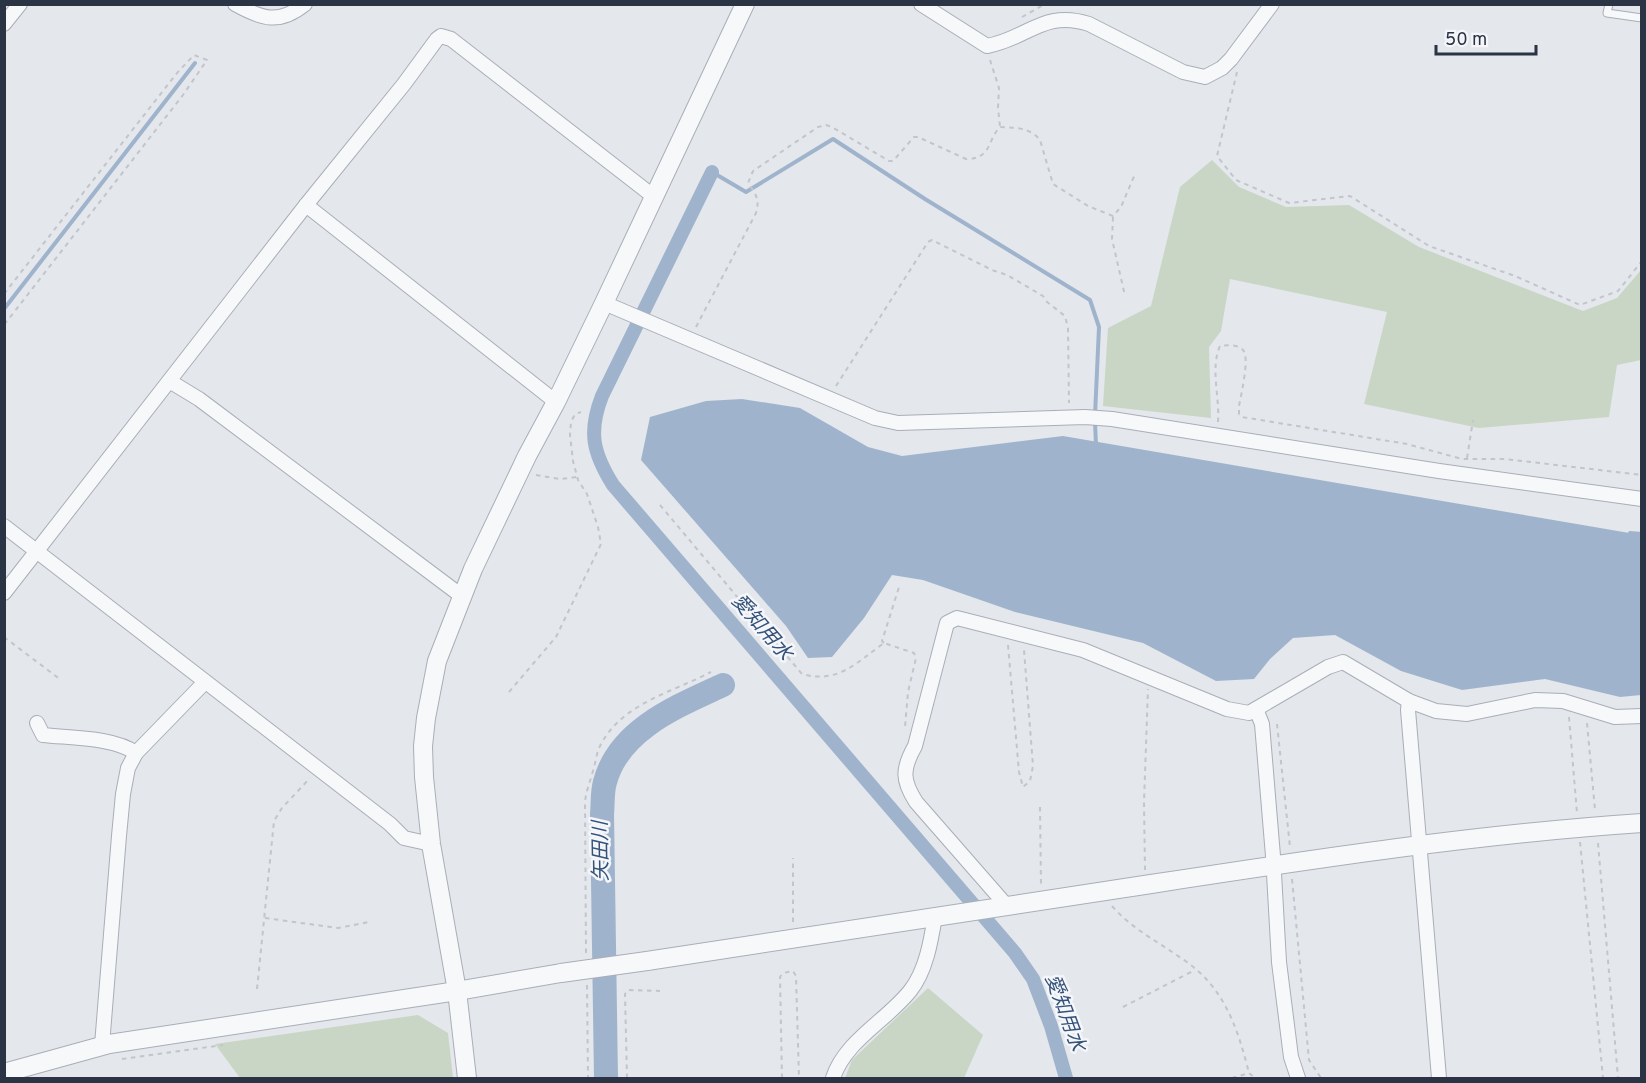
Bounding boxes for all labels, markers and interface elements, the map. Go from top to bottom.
scale bar [1436,18,1536,56]
text: 50 m [1445,29,1487,52]
water label: 愛知用水 [725,589,798,668]
water label: 矢田川 [588,819,616,881]
water label: 愛知用水 [1038,971,1091,1057]

